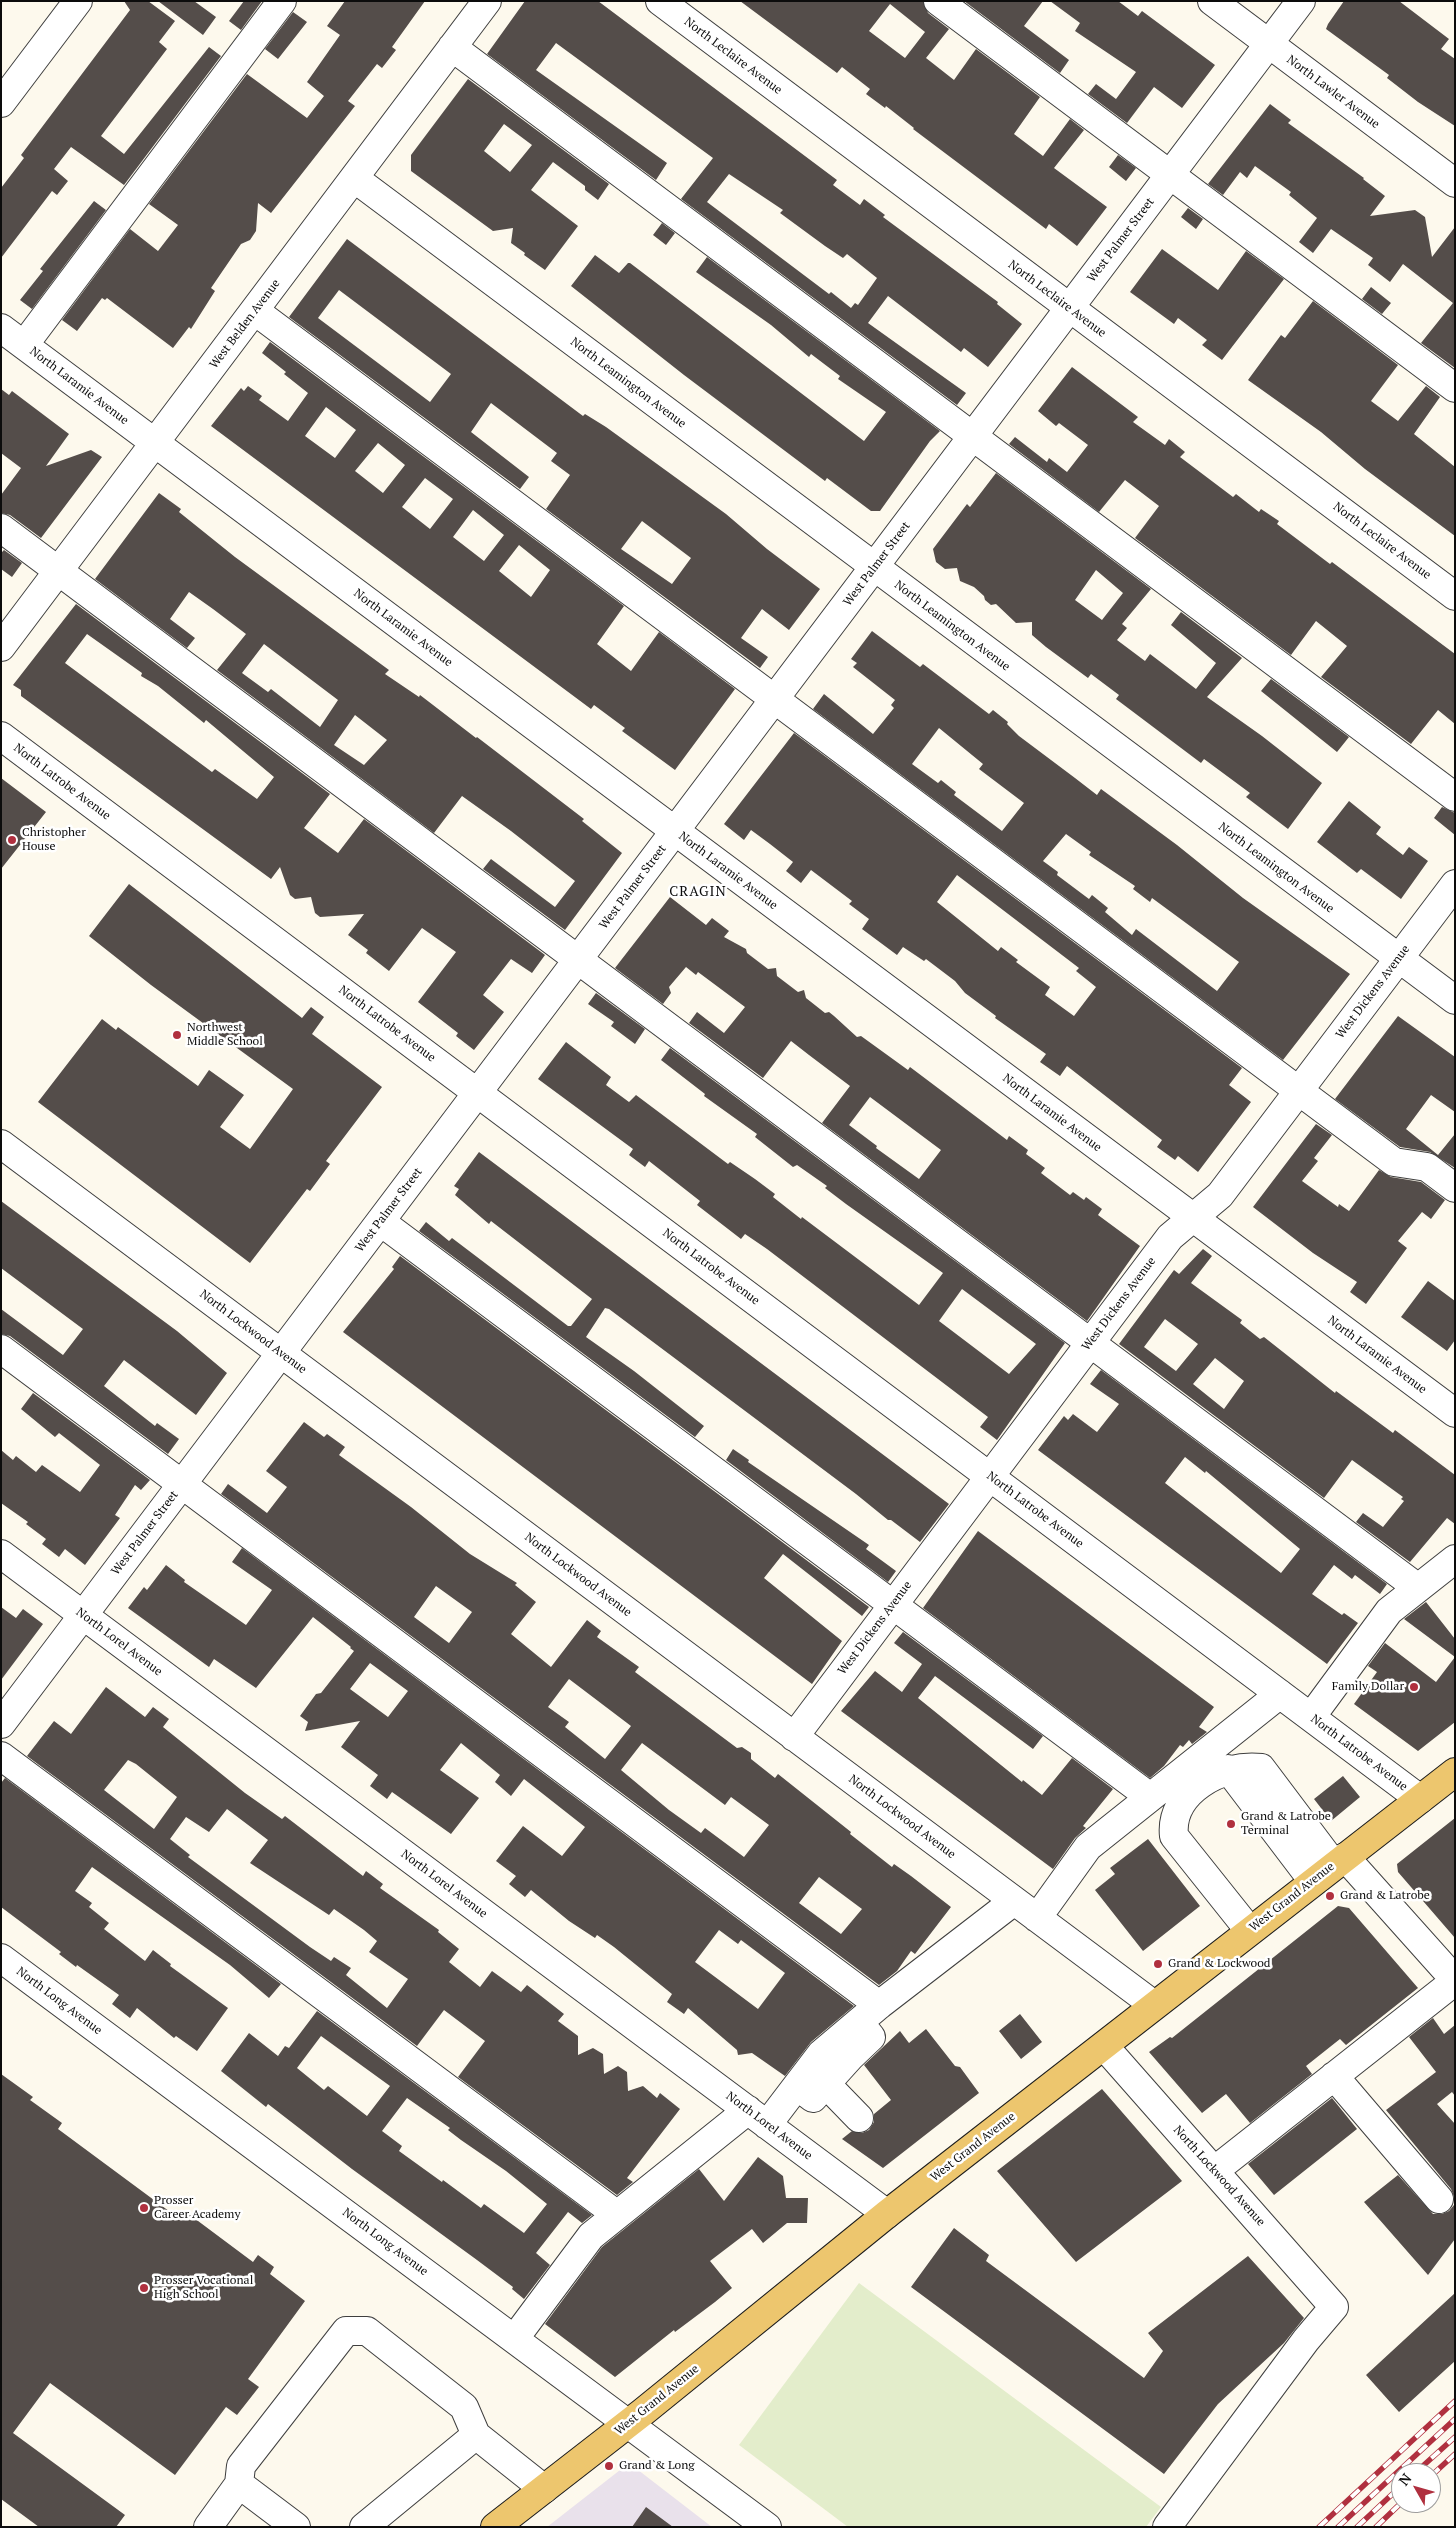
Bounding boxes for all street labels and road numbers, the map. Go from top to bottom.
street label: North Leclaire Avenue [681,15,785,97]
street label: North Lawler Avenue [1284,52,1382,132]
street label: West Palmer Street [1085,195,1157,285]
street label: North Leclaire Avenue [1005,258,1109,340]
street label: West Belden Avenue [207,277,283,371]
street label: North Leamington Avenue [567,335,689,431]
street label: North Laramie Avenue [27,344,131,428]
street label: North Leclaire Avenue [1330,500,1434,582]
street label: West Palmer Street [841,519,913,609]
street label: North Leamington Avenue [891,578,1013,674]
street label: North Laramie Avenue [351,586,455,670]
street label: North Latrobe Avenue [11,741,113,823]
street label: North Leamington Avenue [1215,820,1337,916]
street label: North Laramie Avenue [676,829,780,913]
street label: West Palmer Street [597,842,669,932]
street label: West Dickens Avenue [1333,942,1413,1042]
street label: North Latrobe Avenue [336,983,438,1065]
street label: North Laramie Avenue [1000,1071,1104,1155]
street label: West Palmer Street [353,1165,425,1255]
street label: North Latrobe Avenue [660,1226,762,1308]
street label: West Dickens Avenue [1079,1254,1159,1354]
street label: North Lockwood Avenue [197,1287,309,1377]
street label: North Laramie Avenue [1325,1313,1429,1397]
street label: North Latrobe Avenue [984,1469,1086,1551]
street label: West Palmer Street [109,1488,181,1578]
street label: North Lockwood Avenue [522,1530,634,1620]
street label: West Dickens Avenue [835,1578,915,1678]
street label: North Lorel Avenue [73,1605,165,1679]
street label: North Latrobe Avenue [1308,1712,1410,1794]
street label: North Lockwood Avenue [846,1772,958,1862]
street label: North Lorel Avenue [398,1847,490,1921]
street label: West Grand Avenue [1247,1859,1337,1935]
street label: North Long Avenue [13,1964,105,2038]
street label: North Lorel Avenue [723,2089,815,2163]
street label: West Grand Avenue [928,2109,1018,2185]
street label: North Lockwood Avenue [1170,2123,1268,2229]
street label: North Long Avenue [339,2205,431,2279]
street label: West Grand Avenue [612,2362,702,2438]

